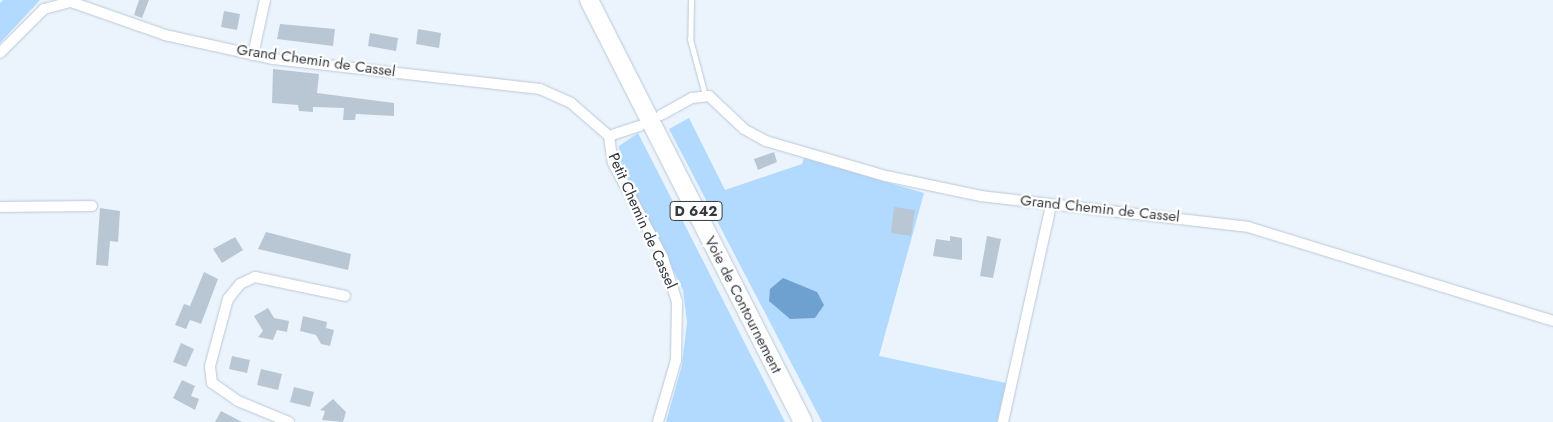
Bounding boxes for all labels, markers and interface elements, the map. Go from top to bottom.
street label: Grand Chemin de Cassel [235,41,397,81]
street label: Petit Chemin de Cassel [604,150,680,292]
street label: Grand Chemin de Cassel [1019,192,1181,226]
road number: D 642 [668,200,724,222]
street label: Voie de Contournement [701,233,785,377]

